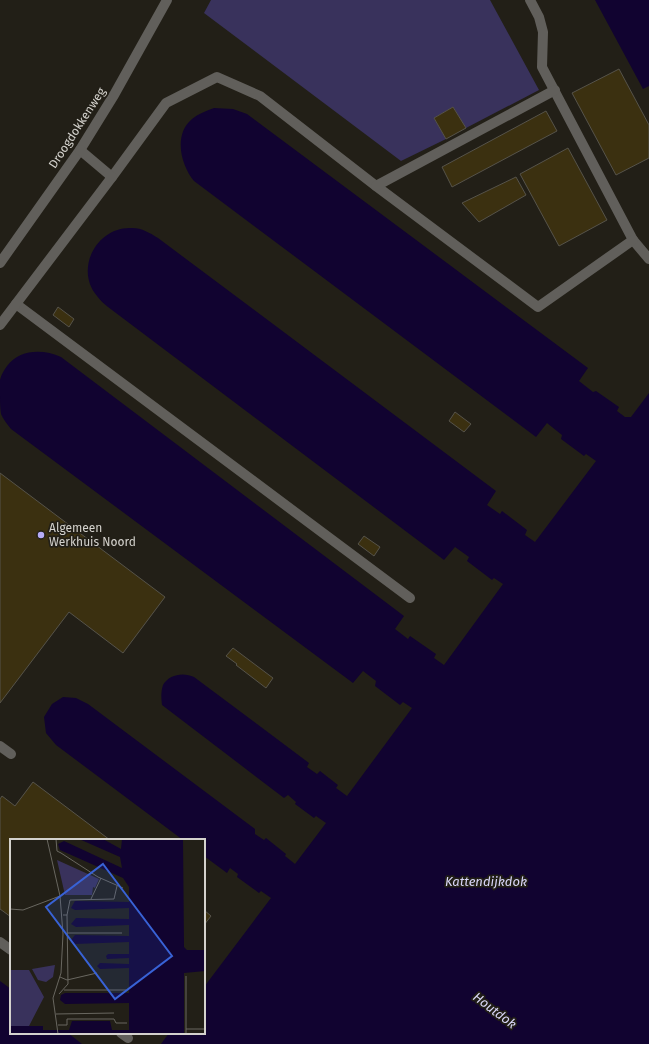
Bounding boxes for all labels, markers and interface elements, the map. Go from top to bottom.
street label: Droogdokkenweg [46,84,109,171]
place label: Algemeen Werkhuis Noord [49,521,136,549]
marker: Algemeen Werkhuis Noord [36,530,46,540]
inset map [10,839,205,1034]
water label: Kattendijkdok [445,874,527,889]
water label: Houtdok [470,989,519,1032]

